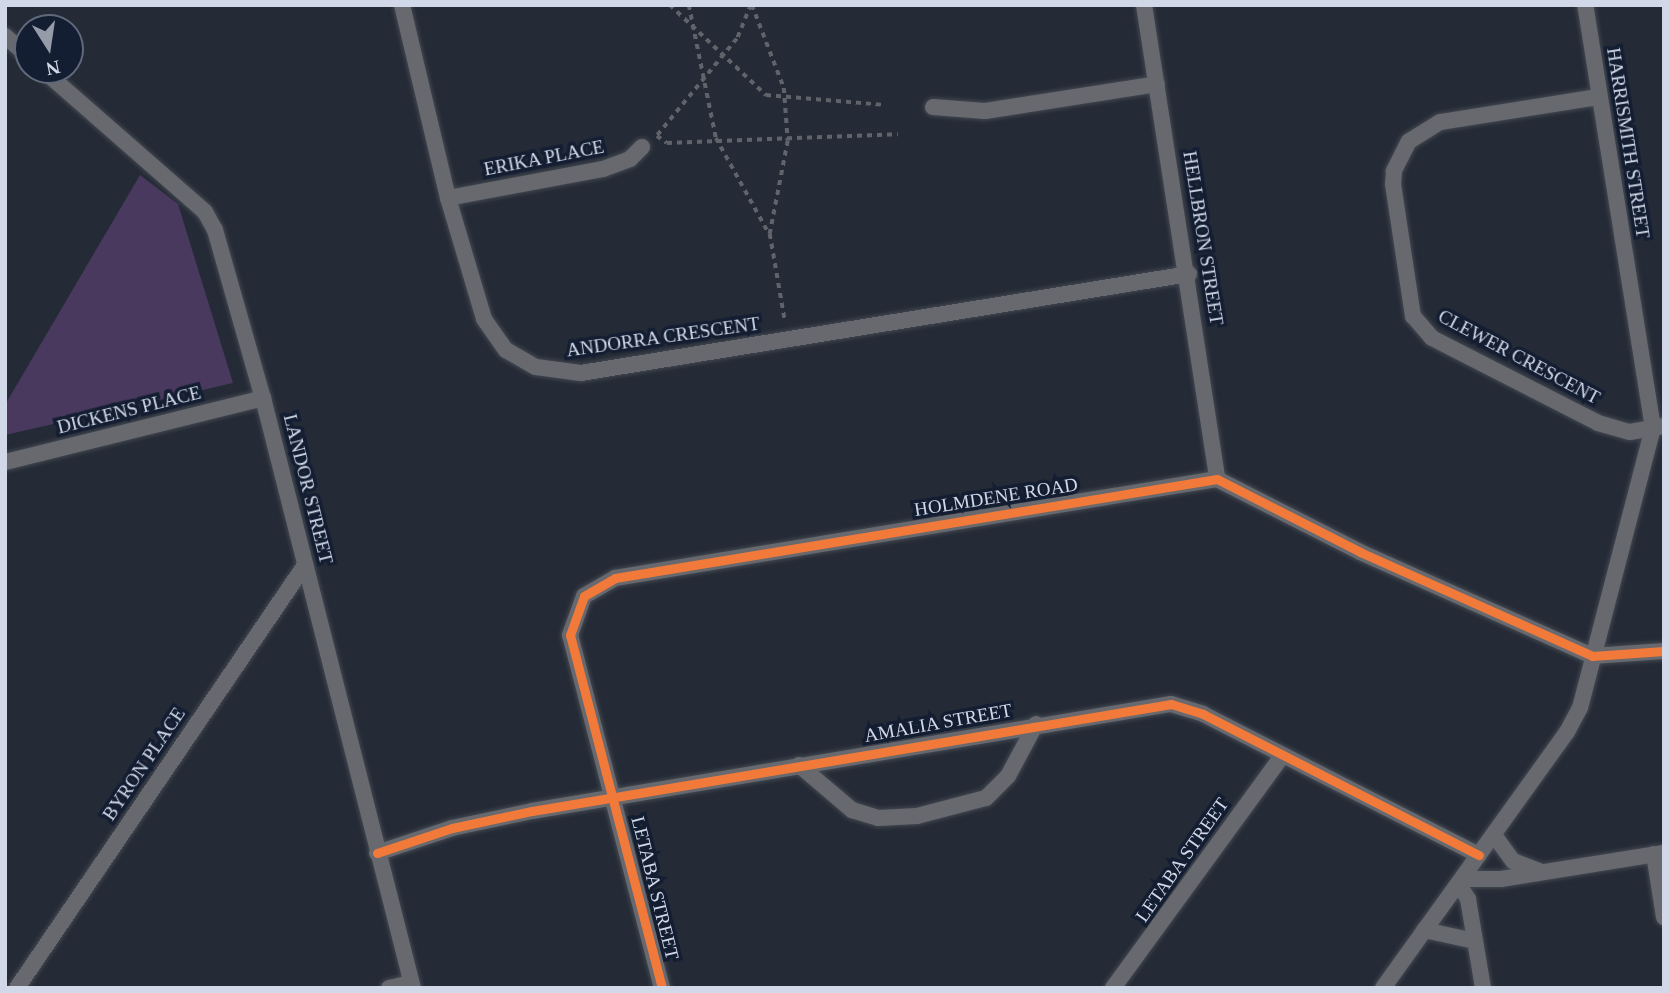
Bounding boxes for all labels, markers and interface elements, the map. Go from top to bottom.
north arrow [14,14,84,84]
street label: HARRISMITH STREET [1602,46,1654,240]
text: N [44,56,62,80]
street label: ERIKA PLACE [481,135,607,181]
street label: HELLBRON STREET [1178,149,1228,327]
street label: CLEWER CRESCENT [1434,305,1604,409]
street label: ANDORRA CRESCENT [564,312,762,362]
street label: DICKENS PLACE [55,381,203,439]
street label: LANDOR STREET [278,412,338,566]
street label: HOLMDENE ROAD [913,473,1079,521]
street label: AMALIA STREET [862,699,1014,747]
street label: BYRON PLACE [98,703,190,825]
street label: LETABA STREET [1130,793,1234,927]
street label: LETABA STREET [626,814,684,962]

